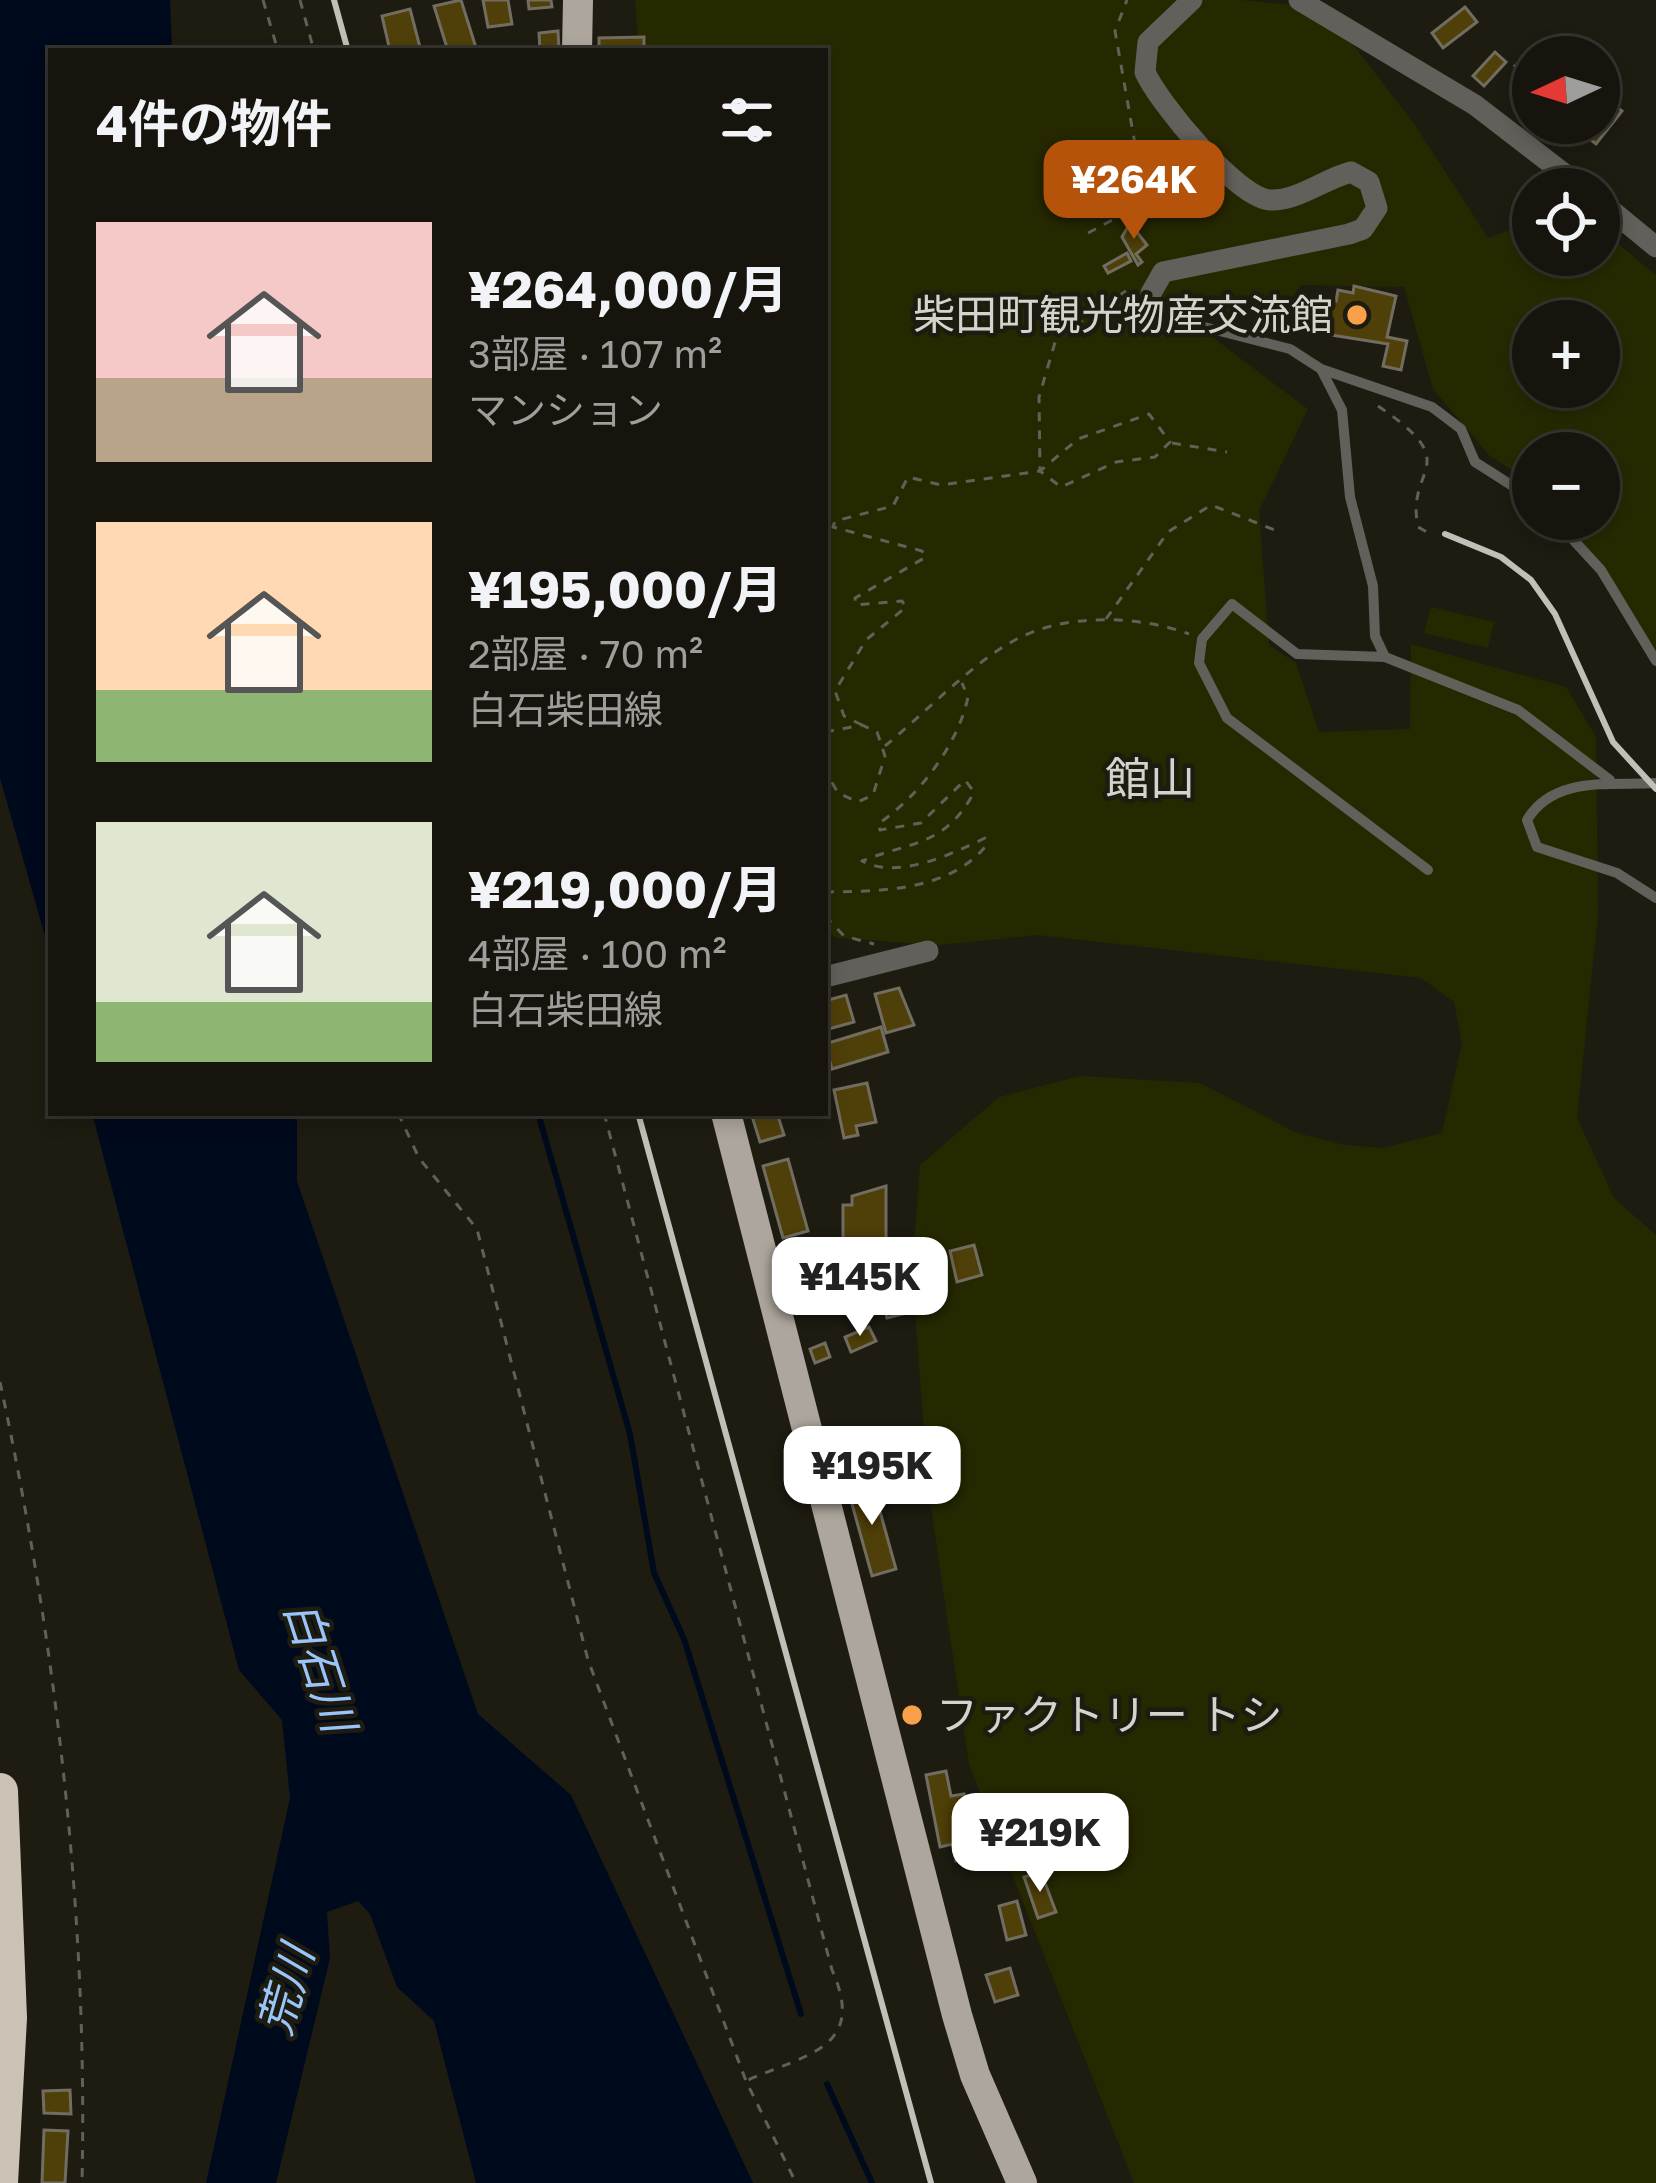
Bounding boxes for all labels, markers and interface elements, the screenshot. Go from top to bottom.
north arrow [1512,36,1620,144]
map controls [1512,36,1620,540]
icon: filters [714,87,780,153]
text: 4件の物件 [96,92,332,153]
pin: ¥264K [1050,140,1218,242]
text: ¥264K [1071,155,1197,202]
button: locate [1512,168,1620,276]
text: ¥264,000/月 [468,258,788,319]
icon: home [192,270,336,414]
place label: 柴田町観光物産交流館 [913,289,1333,339]
button: + [1512,300,1620,408]
marker: 柴田町観光物産交流館 [1344,302,1370,328]
text: 3部屋 · 107 m² [468,330,722,377]
text: マンション [468,386,663,433]
button: − [1512,432,1620,540]
text: ¥195,000/月 [468,558,783,619]
icon: home [192,570,336,714]
text: 2部屋 · 70 m² [468,630,703,677]
text: 白石柴田線 [468,686,663,733]
district label: 館山 [1105,751,1195,805]
text: ¥219,000/月 [468,858,783,919]
icon: home [192,870,336,1014]
text: 4部屋 · 100 m² [468,930,727,977]
text: 白石柴田線 [468,986,663,1033]
pin: ¥145K [776,1237,944,1339]
text: ¥145K [799,1252,921,1299]
pin: ¥195K [788,1426,956,1528]
text: ¥195K [811,1441,933,1488]
water label: 白石川 [274,1593,369,1742]
place label: ファクトリー トシ [936,1689,1283,1739]
marker: ファクトリー トシ [899,1702,925,1728]
pin: ¥219K [956,1793,1124,1895]
text: ¥219K [979,1808,1101,1855]
water label: 荒川 [247,1935,324,2040]

